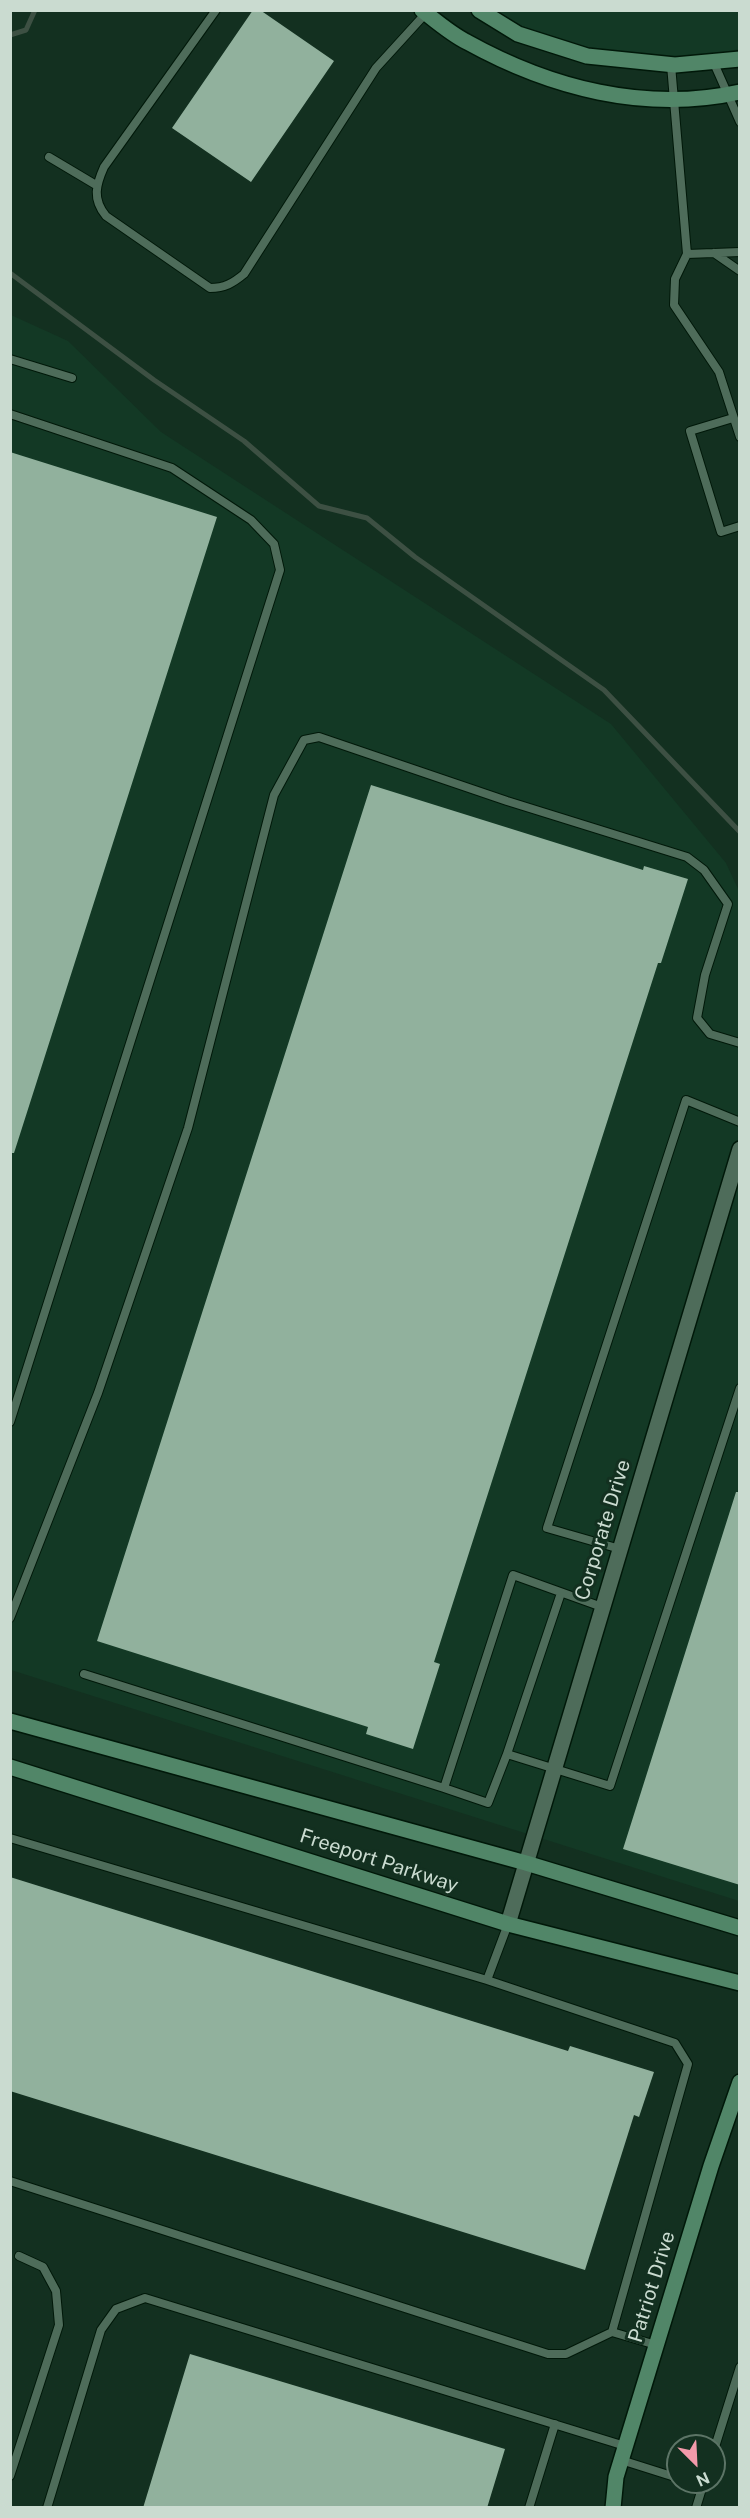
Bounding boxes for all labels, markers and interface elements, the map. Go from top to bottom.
street label: Corporate Drive [570,1457,636,1603]
street label: Freeport Parkway [297,1824,461,1898]
street label: Patriot Drive [624,2228,680,2346]
north arrow [666,2434,726,2494]
text: N [693,2468,712,2490]

